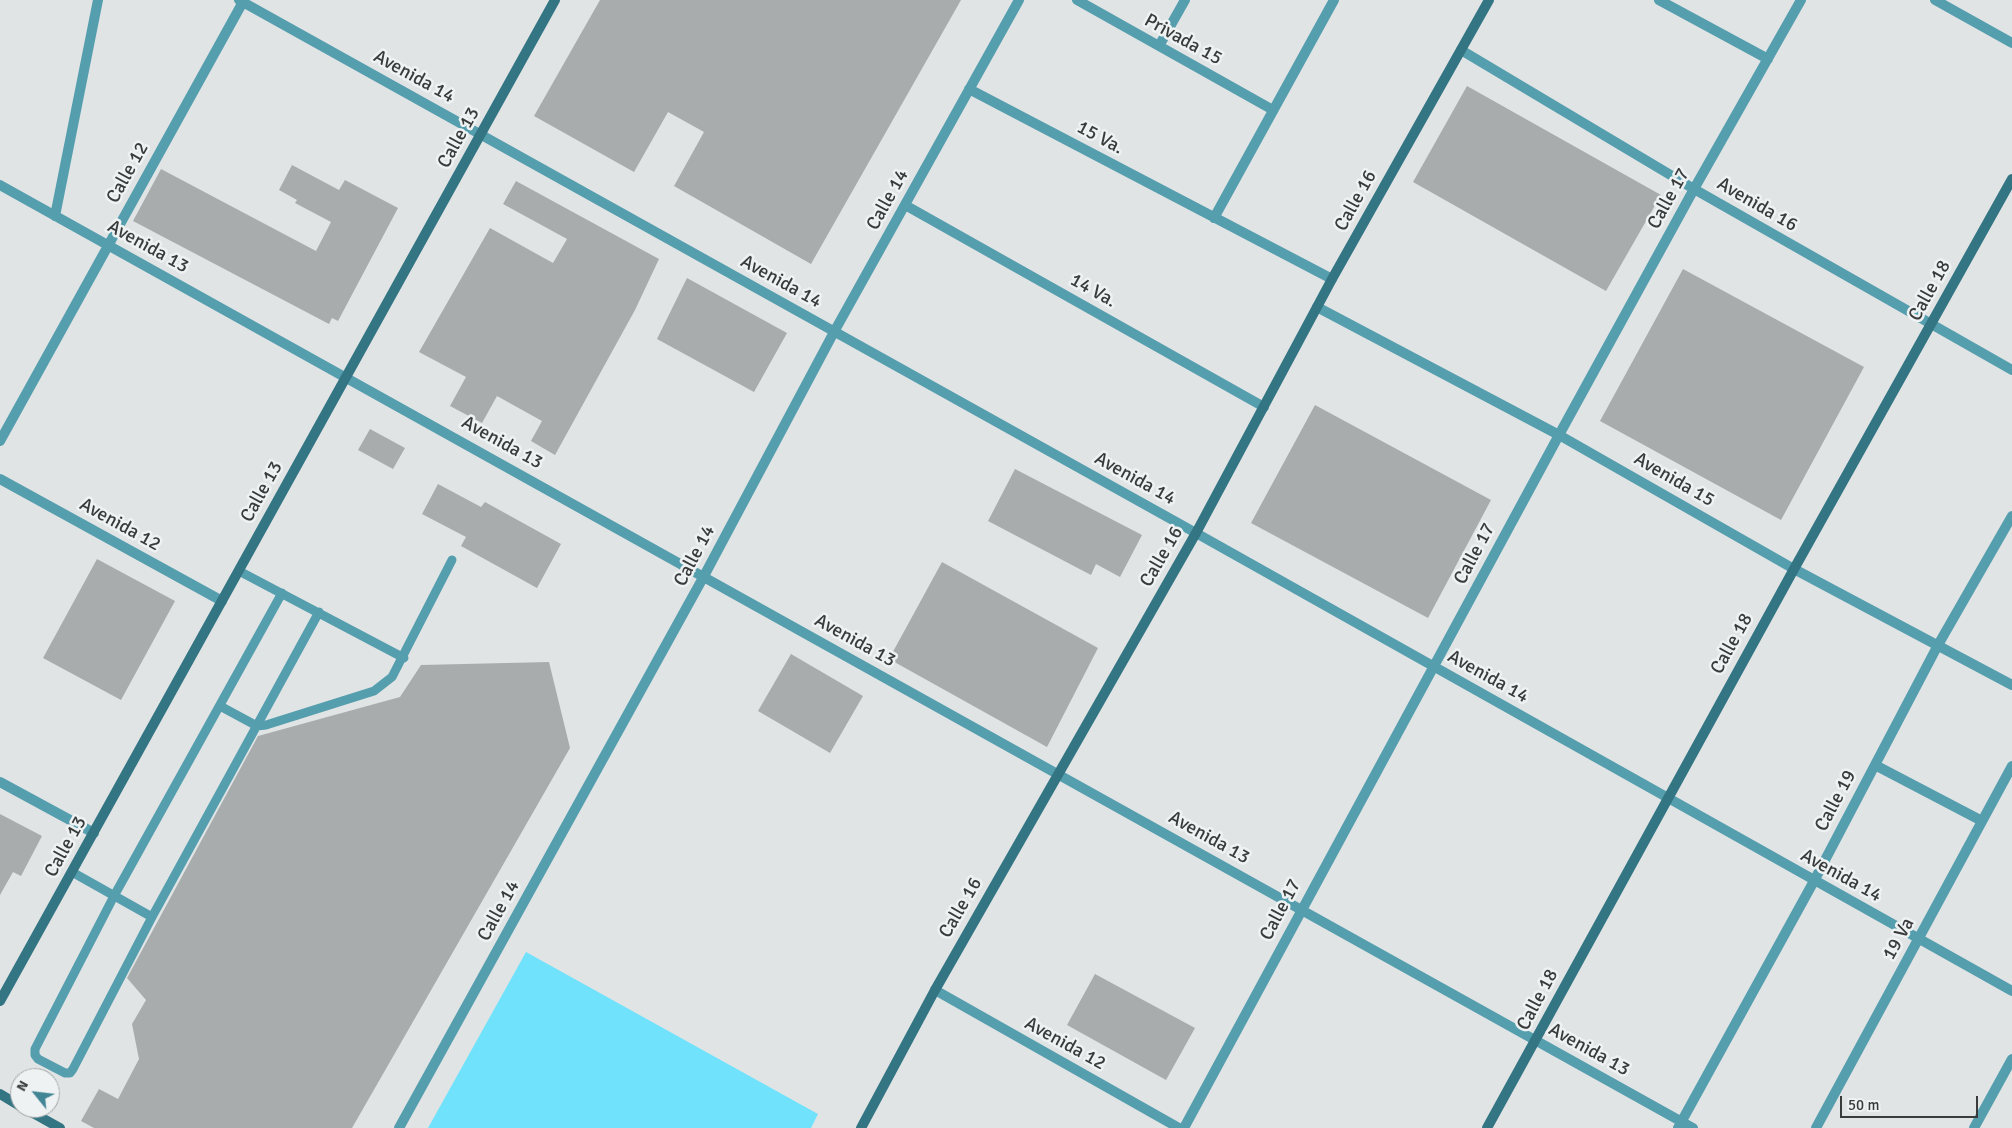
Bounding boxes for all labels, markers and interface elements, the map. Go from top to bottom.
street label: Privada 15 [1140,9,1226,71]
street label: Avenida 14 [369,45,459,109]
street label: Calle 13 [433,104,485,172]
street label: 15 Va. [1073,116,1127,160]
street label: Calle 12 [102,139,154,207]
street label: Calle 17 [1643,165,1695,233]
street label: Calle 14 [862,166,914,234]
street label: Calle 16 [1330,167,1382,235]
street label: Avenida 16 [1713,173,1801,237]
street label: Avenida 13 [103,215,193,279]
street label: Avenida 14 [736,250,826,314]
street label: Calle 18 [1904,257,1956,325]
street label: 14 Va. [1066,269,1120,313]
street label: Avenida 13 [457,411,547,475]
street label: Avenida 14 [1090,447,1180,511]
street label: Avenida 15 [1630,448,1718,512]
street label: Calle 13 [236,458,288,526]
street label: Avenida 12 [75,493,165,557]
street label: Calle 17 [1449,520,1501,588]
street label: Calle 14 [669,522,721,590]
street label: Calle 16 [1136,523,1188,591]
street label: Avenida 13 [810,609,900,673]
street label: Calle 18 [1706,610,1758,678]
street label: Avenida 14 [1443,645,1533,709]
street label: Calle 19 [1810,767,1862,835]
street label: Avenida 13 [1164,806,1254,870]
street label: Calle 13 [40,813,92,881]
street label: Avenida 14 [1796,844,1886,908]
street label: Calle 16 [935,874,987,942]
street label: Calle 17 [1255,876,1307,944]
street label: Calle 14 [473,877,525,945]
street label: 19 Va [1878,914,1920,964]
street label: Calle 18 [1512,966,1564,1034]
street label: Avenida 12 [1020,1012,1110,1076]
street label: Avenida 13 [1544,1018,1634,1082]
north arrow [10,1068,60,1118]
text: N [13,1078,32,1094]
scale bar [1842,1086,1980,1118]
text: 50 m [1848,1096,1879,1114]

